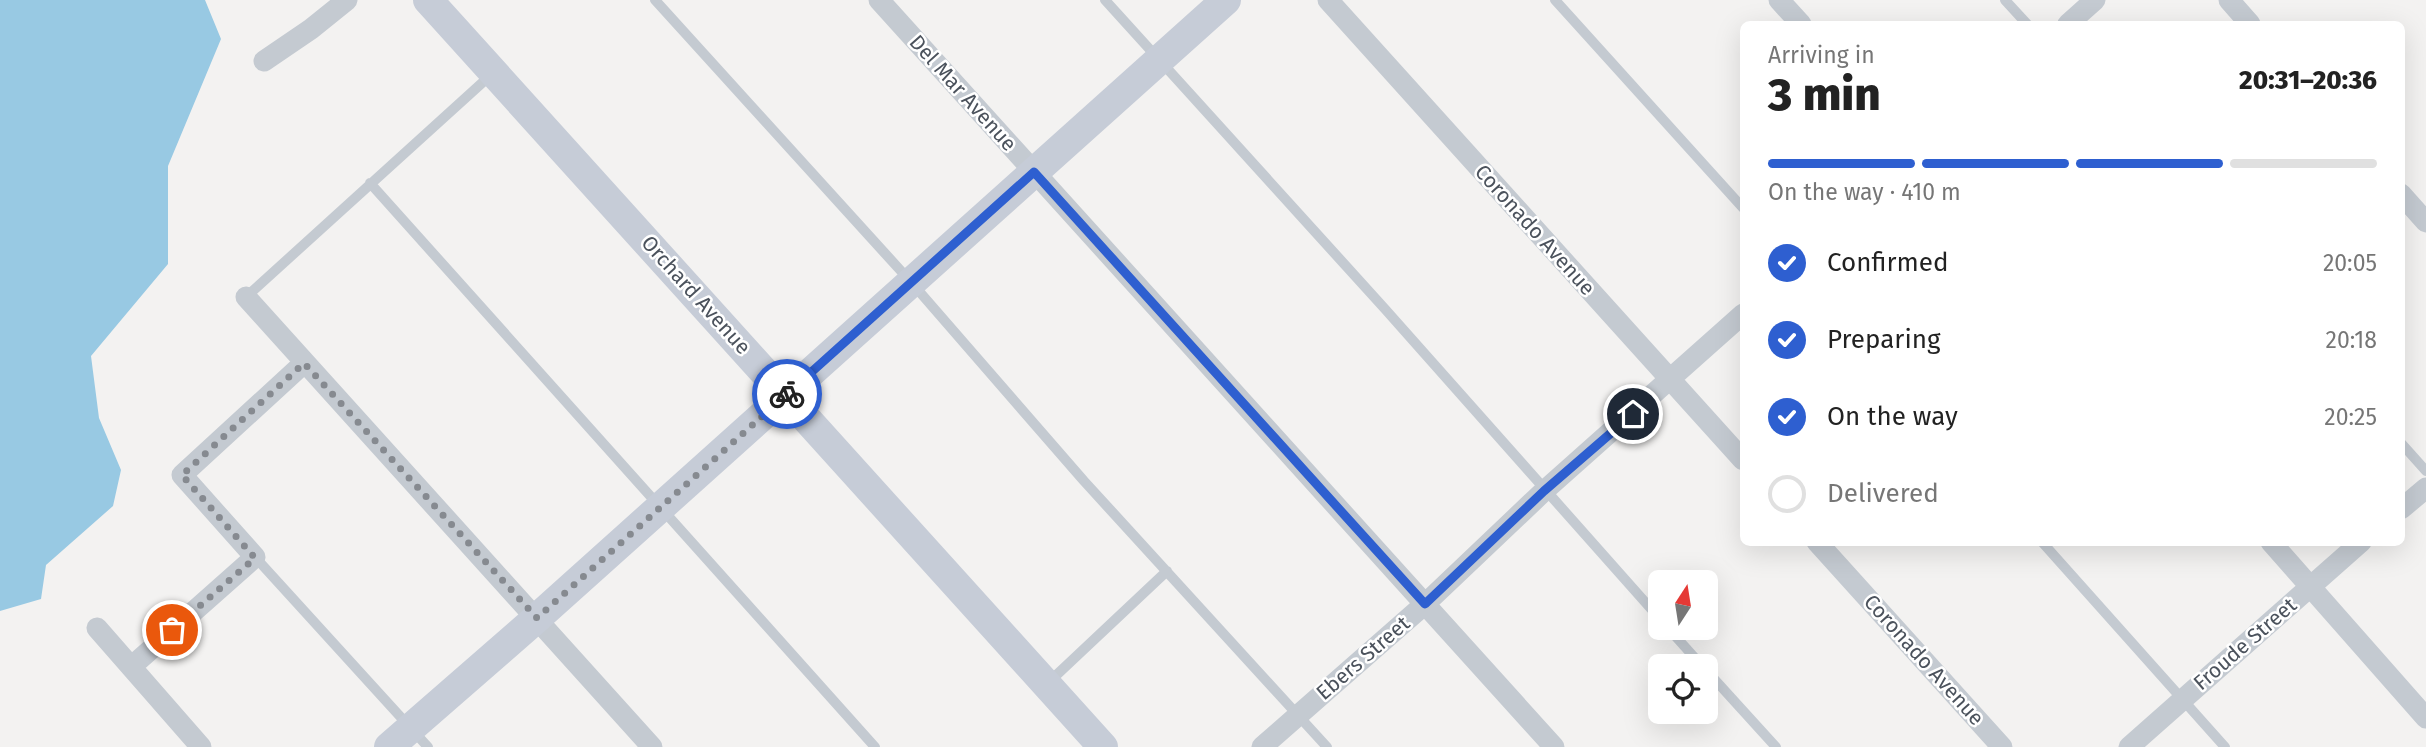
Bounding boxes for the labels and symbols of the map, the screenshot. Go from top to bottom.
street label: Del Mar Avenue [904,29,1022,157]
street label: Coronado Avenue [1469,159,1601,301]
street label: Orchard Avenue [636,230,756,360]
courier [752,359,822,429]
pin [1603,384,1663,444]
north arrow [1648,570,1718,640]
street label: Coronado Avenue [1858,589,1990,731]
street label: Froude Street [2188,592,2302,696]
pin [142,600,202,660]
street label: Ebers Street [1311,610,1415,706]

